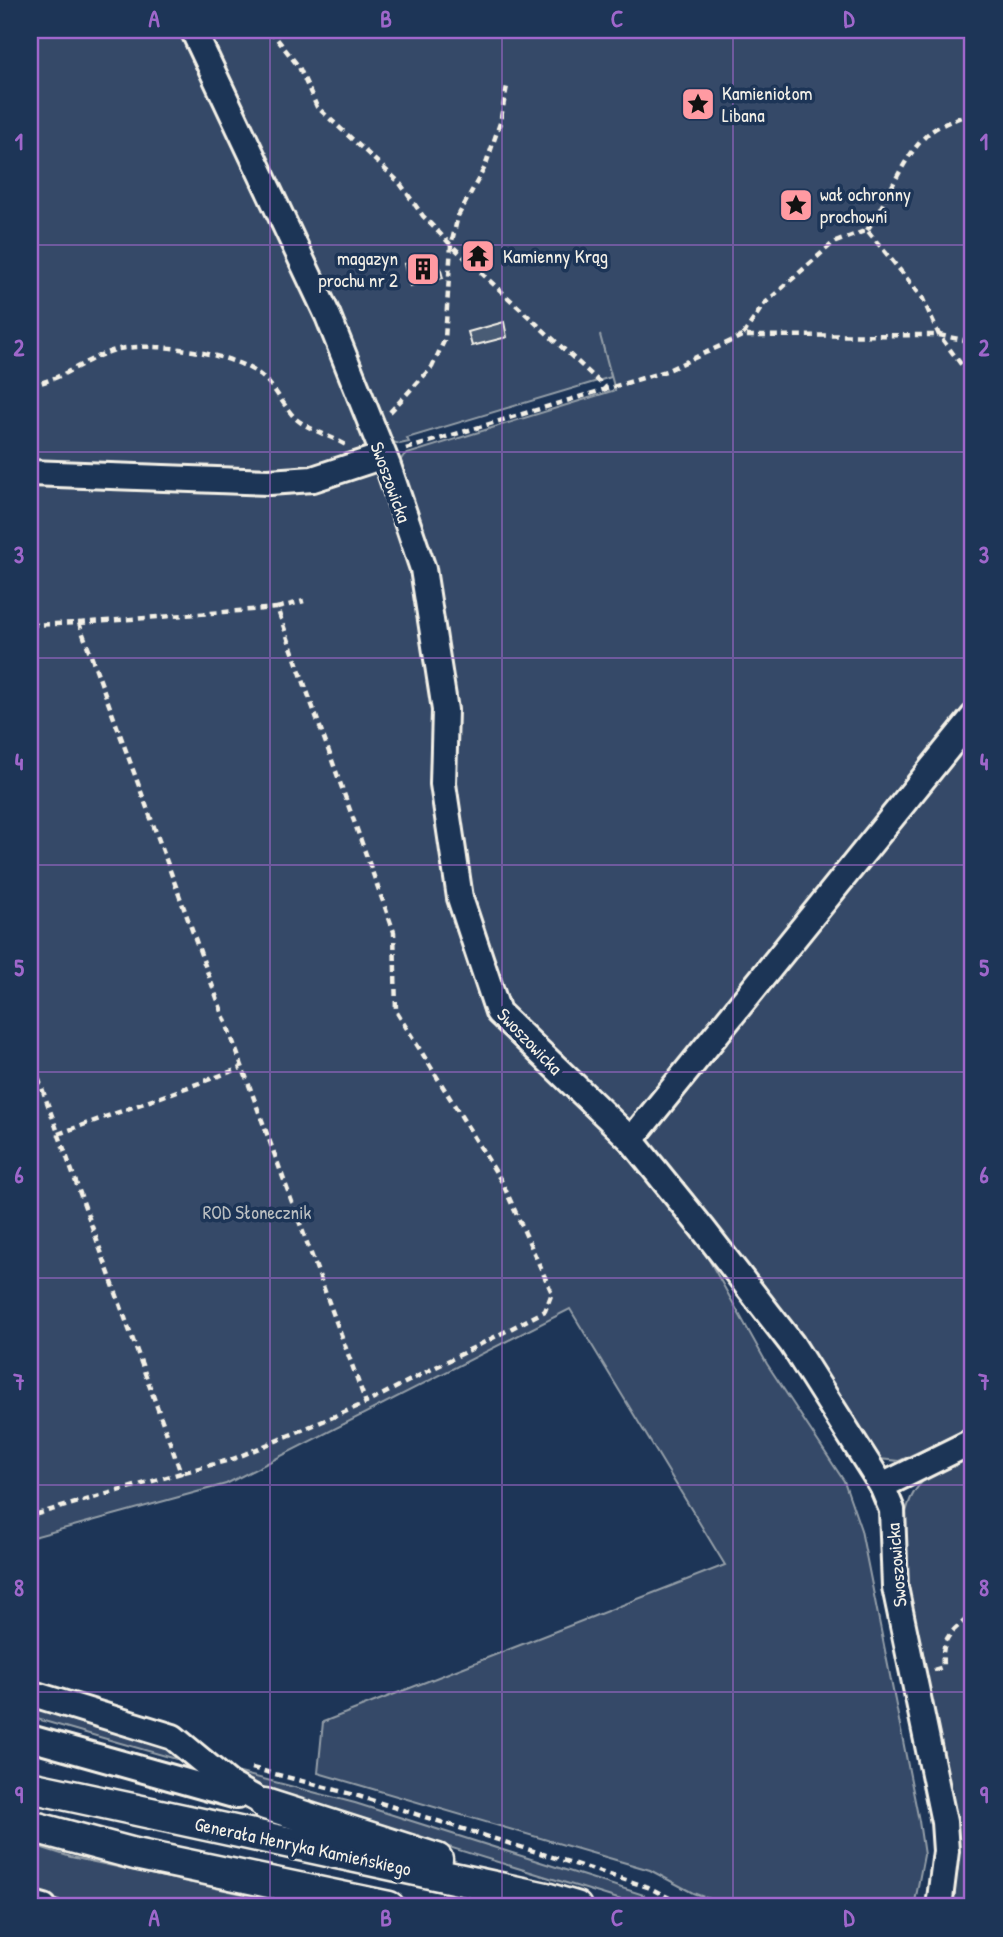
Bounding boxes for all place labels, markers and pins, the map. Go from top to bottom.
place label: Kamieniołom Libana [722,80,813,128]
place icon: Kamieniołom Libana [679,85,717,123]
place label: wał ochronny prochowni [820,181,911,229]
place icon: wał ochronny prochowni [777,186,815,224]
temple icon: Kamienny Krąg [459,237,497,275]
place label: Kamienny Krąg [503,243,608,269]
place label: magazyn prochu nr 2 [318,245,398,293]
building icon: magazyn prochu nr 2 [404,250,442,288]

